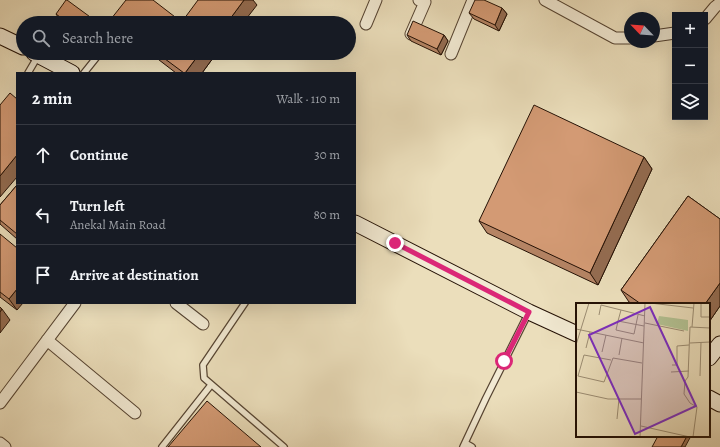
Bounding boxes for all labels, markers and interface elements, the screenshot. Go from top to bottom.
north arrow [624,12,660,48]
map controls [672,12,708,120]
button: + [672,12,708,48]
search box [16,16,356,60]
icon: search [30,27,52,49]
text: Search here [62,28,133,48]
button: − [672,48,708,84]
button: layers [672,84,708,120]
text: 2 min [32,87,72,110]
text: Walk · 110 m [276,90,340,107]
icon: ahead [32,144,54,166]
text: Continue [70,145,128,165]
text: 30 m [314,146,340,163]
text: Turn left [70,196,125,216]
icon: left [32,204,54,226]
text: 80 m [313,206,340,223]
text: Anekal Main Road [70,216,166,233]
route end [386,234,404,252]
icon: arrive [32,264,54,286]
text: Arrive at destination [70,265,199,285]
inset map [576,303,710,437]
route start [495,352,513,370]

